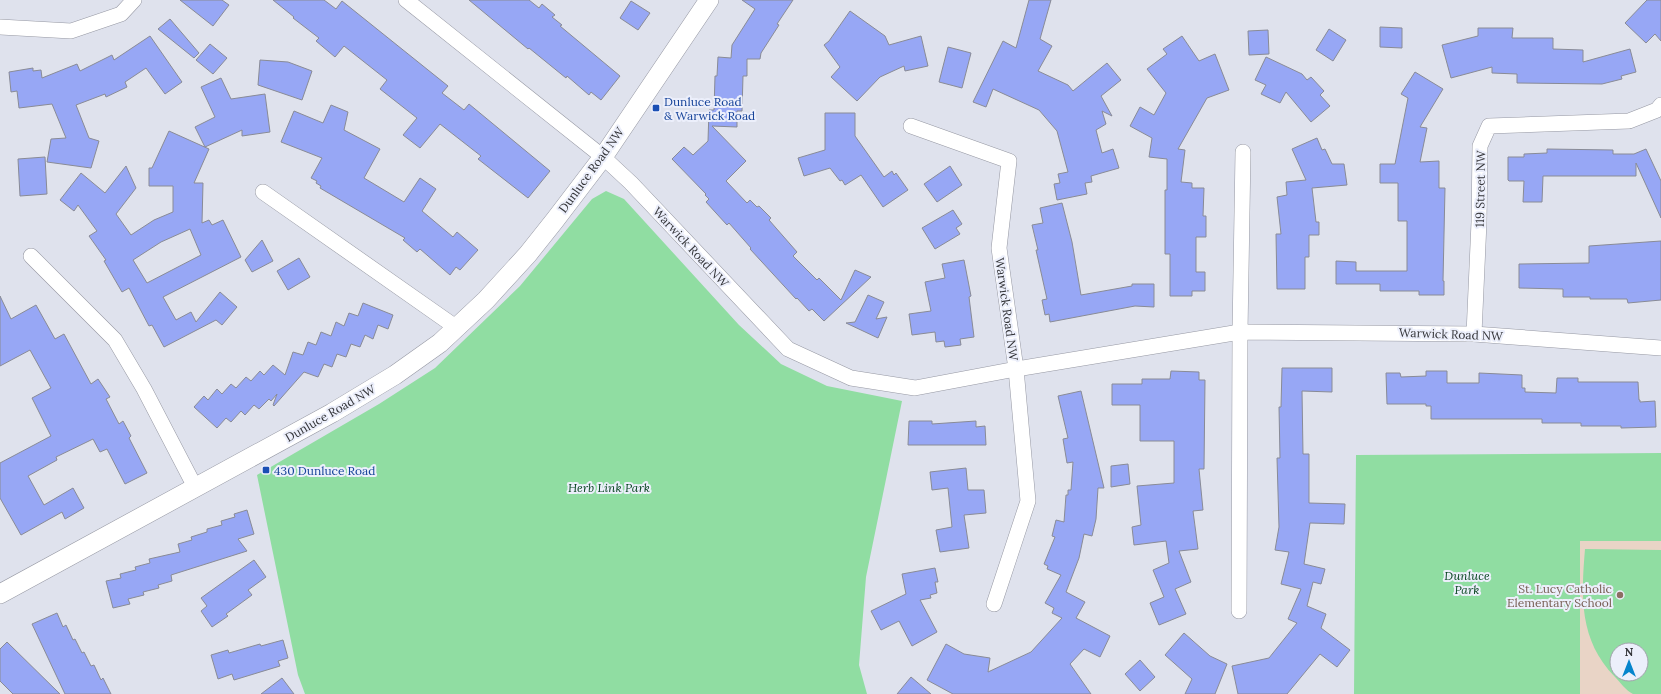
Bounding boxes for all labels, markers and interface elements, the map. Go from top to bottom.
place label: Dunluce Road & Warwick Road [664,94,755,123]
marker: Dunluce Road & Warwick Road [651,103,661,113]
street label: Dunluce Road NW [555,124,628,216]
street label: 119 Street NW [1472,149,1488,228]
street label: Warwick Road NW [650,204,733,291]
street label: Warwick Road NW [992,256,1022,363]
street label: Warwick Road NW [1399,325,1504,343]
street label: Dunluce Road NW [282,381,379,445]
place label: 430 Dunluce Road [274,463,375,478]
marker: 430 Dunluce Road [261,465,271,475]
park label: Herb Link Park [568,480,650,495]
park label: Dunluce Park [1444,568,1490,597]
place label: St. Lucy Catholic Elementary School [1507,581,1612,610]
marker: St. Lucy Catholic Elementary School [1615,590,1625,600]
north arrow [1609,642,1649,682]
text: N [1625,645,1634,659]

